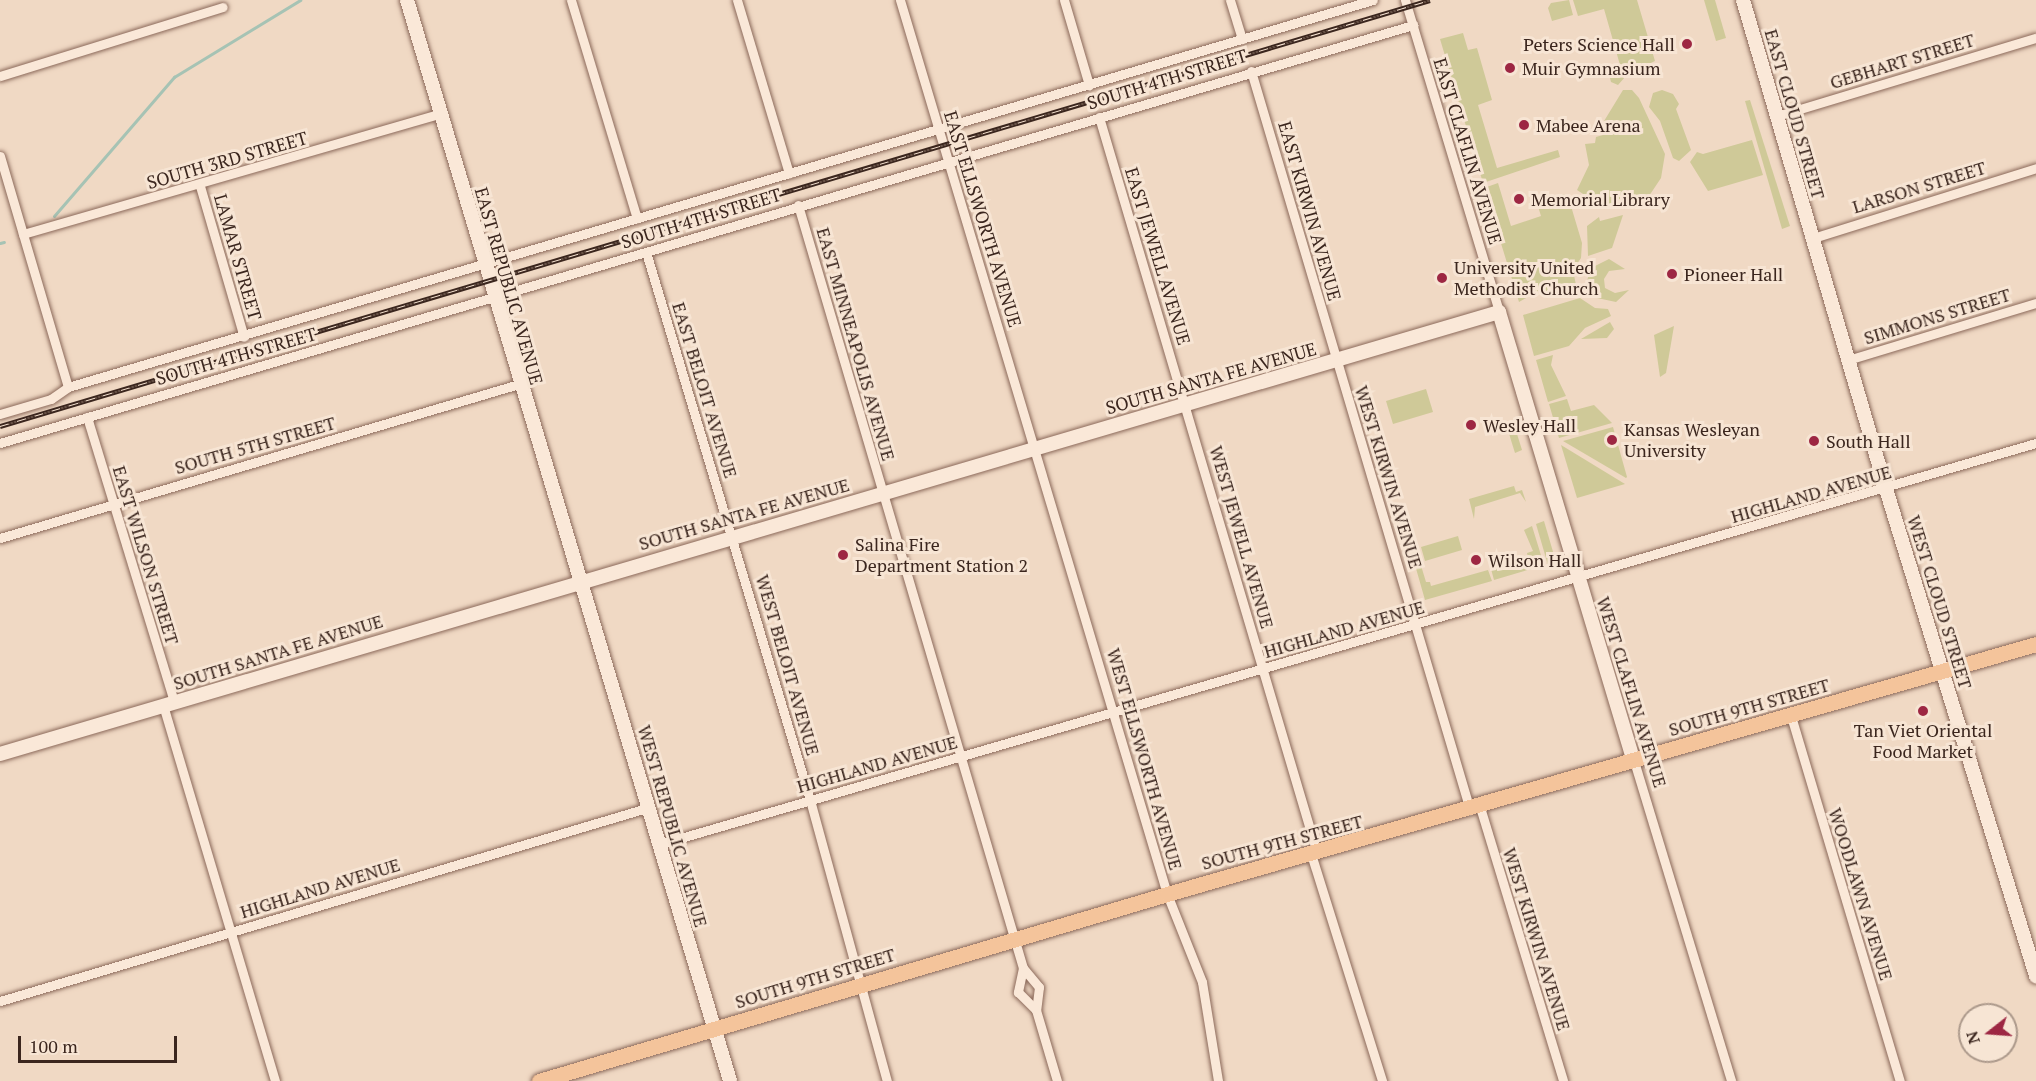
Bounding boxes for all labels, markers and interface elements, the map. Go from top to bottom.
street label: EAST CLOUD STREET [1760,26,1830,202]
street label: GEBHART STREET [1827,29,1977,93]
place label: Peters Science Hall [1523,33,1675,55]
marker: Peters Science Hall [1680,37,1694,51]
street label: SOUTH 4TH STREET [1084,44,1250,114]
street label: EAST CLAFLIN AVENUE [1429,55,1507,247]
place label: Muir Gymnasium [1522,57,1661,79]
marker: Muir Gymnasium [1503,61,1517,75]
street label: EAST ELLSWORTH AVENUE [940,108,1026,330]
place label: Mabee Arena [1536,114,1641,136]
marker: Mabee Arena [1517,118,1531,132]
street label: EAST KIRWIN AVENUE [1274,119,1346,303]
street label: SOUTH 3RD STREET [144,127,310,193]
street label: LARSON STREET [1850,156,1988,218]
street label: EAST JEWELL AVENUE [1121,164,1195,348]
street label: SOUTH 4TH STREET [618,183,784,253]
street label: EAST REPUBLIC AVENUE [470,185,548,387]
place label: Memorial Library [1531,188,1670,210]
street label: LAMAR STREET [210,191,266,323]
marker: Memorial Library [1512,192,1526,206]
street label: EAST MINNEAPOLIS AVENUE [812,225,900,463]
place label: University United Methodist Church [1454,257,1598,300]
place label: Pioneer Hall [1684,263,1783,285]
marker: Pioneer Hall [1665,267,1679,281]
marker: University United Methodist Church [1435,271,1449,285]
street label: SIMMONS STREET [1861,283,2013,349]
street label: EAST BELOIT AVENUE [668,299,742,481]
street label: SOUTH 4TH STREET [153,323,319,389]
street label: SOUTH SANTA FE AVENUE [1103,337,1319,419]
street label: WEST KIRWIN AVENUE [1351,383,1427,571]
street label: SOUTH 5TH STREET [172,412,338,478]
place label: Wesley Hall [1483,414,1576,436]
marker: Wesley Hall [1464,418,1478,432]
place label: Kansas Wesleyan University [1624,419,1760,462]
place label: South Hall [1826,430,1911,452]
marker: Kansas Wesleyan University [1605,433,1619,447]
marker: South Hall [1807,434,1821,448]
street label: WEST JEWELL AVENUE [1206,443,1278,631]
street label: HIGHLAND AVENUE [1728,461,1894,527]
street label: EAST WILSON STREET [109,463,183,647]
street label: SOUTH SANTA FE AVENUE [636,473,852,555]
street label: WEST CLOUD STREET [1903,513,1977,691]
place label: Salina Fire Department Station 2 [855,534,1028,576]
marker: Salina Fire Department Station 2 [836,548,850,562]
place label: Wilson Hall [1488,549,1581,571]
marker: Wilson Hall [1469,553,1483,567]
street label: WEST BELOIT AVENUE [752,572,824,758]
street label: WEST CLAFLIN AVENUE [1593,594,1671,790]
street label: HIGHLAND AVENUE [1261,596,1427,662]
street label: SOUTH SANTA FE AVENUE [170,610,386,694]
street label: WEST ELLSWORTH AVENUE [1103,645,1187,873]
street label: SOUTH 9TH STREET [1666,674,1832,740]
marker: Tan Viet Oriental Food Market [1916,704,1930,718]
place label: Tan Viet Oriental Food Market [1853,720,1993,762]
street label: WEST REPUBLIC AVENUE [634,722,712,930]
street label: HIGHLAND AVENUE [794,731,960,797]
street label: WOODLAWN AVENUE [1824,805,1898,983]
street label: SOUTH 9TH STREET [1199,810,1365,874]
street label: WEST KIRWIN AVENUE [1499,845,1575,1033]
street label: HIGHLAND AVENUE [237,853,403,923]
street label: SOUTH 9TH STREET [732,943,898,1013]
north arrow [1958,1003,2018,1063]
scale bar [21,1024,180,1062]
text: N [1960,1029,1985,1047]
text: 100 m [29,1034,78,1058]

